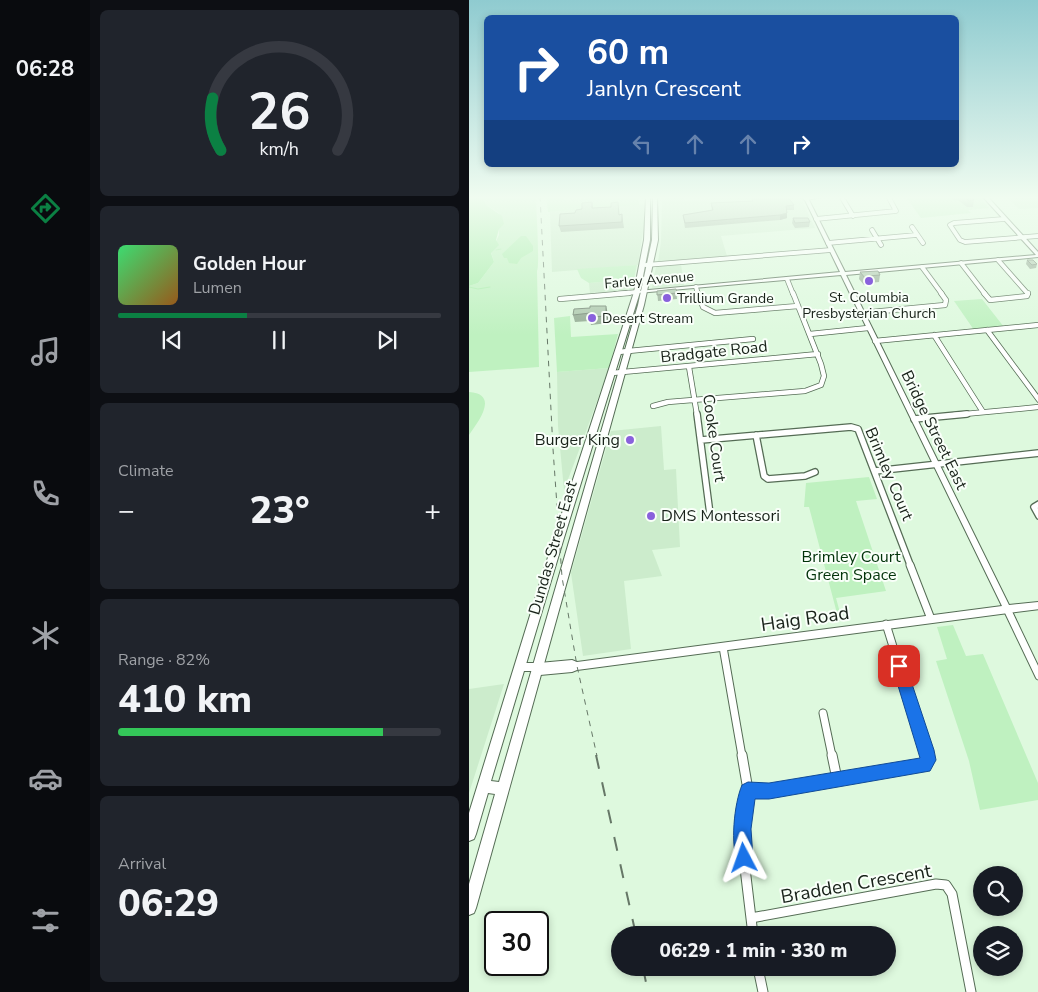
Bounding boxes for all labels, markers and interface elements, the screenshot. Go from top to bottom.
text: 60 m [587,29,669,76]
icon: right [504,35,569,100]
text: 06:28 [16,54,74,84]
text: Janlyn Crescent [587,74,741,104]
text: 26 [248,76,311,147]
icon: left [628,130,656,158]
icon: ahead [681,130,709,158]
icon: ahead [734,130,762,158]
icon: right [787,130,815,158]
text: km/h [260,137,299,161]
icon: directions [28,191,63,226]
text: Golden Hour [193,251,306,277]
street label: Farley Avenue [603,267,695,293]
marker: St. Columbia Presbysterian Church [863,275,875,287]
text: Lumen [193,277,242,299]
place label: St. Columbia Presbysterian Church [802,288,936,323]
place label: Trillium Grande [677,289,774,308]
marker: Trillium Grande [661,292,673,304]
place label: Desert Stream [602,309,693,328]
marker: Desert Stream [586,312,598,324]
icon: previous [158,326,186,354]
icon: pause [265,326,293,354]
icon: next [373,326,401,354]
icon: music [28,334,63,369]
street label: Bradgate Road [659,335,769,369]
street label: Bridge Street East [896,367,973,494]
street label: Cooke Court [697,393,731,484]
street label: Brimley Court [859,424,919,524]
place label: Burger King [535,429,620,451]
marker: Burger King [624,434,636,446]
text: Climate [118,460,173,482]
icon: phone [28,476,63,511]
street label: Dundas Street East [523,478,583,617]
text: 23° [249,485,310,536]
text: − [118,492,135,530]
text: + [424,492,441,530]
place label: DMS Montessori [661,505,780,527]
marker: DMS Montessori [645,510,657,522]
park label: Brimley Court Green Space [801,546,901,586]
street label: Haig Road [759,600,851,638]
icon: climate [28,618,63,653]
pin [878,645,920,687]
text: Range · 82% [118,649,210,671]
icon: arrive [885,652,913,680]
text: 410 km [118,674,252,725]
icon: car [28,761,63,796]
position arrow [717,831,769,883]
text: Arrival [118,853,166,875]
street label: Bradden Crescent [779,858,934,910]
map controls [973,866,1023,976]
button: search [973,866,1023,916]
text: 06:29 [118,878,219,929]
icon: filters [28,903,63,938]
speed limit sign: 30 [484,911,549,976]
button: layers [973,926,1023,976]
text: 06:29 · 1 min · 330 m [660,938,847,964]

